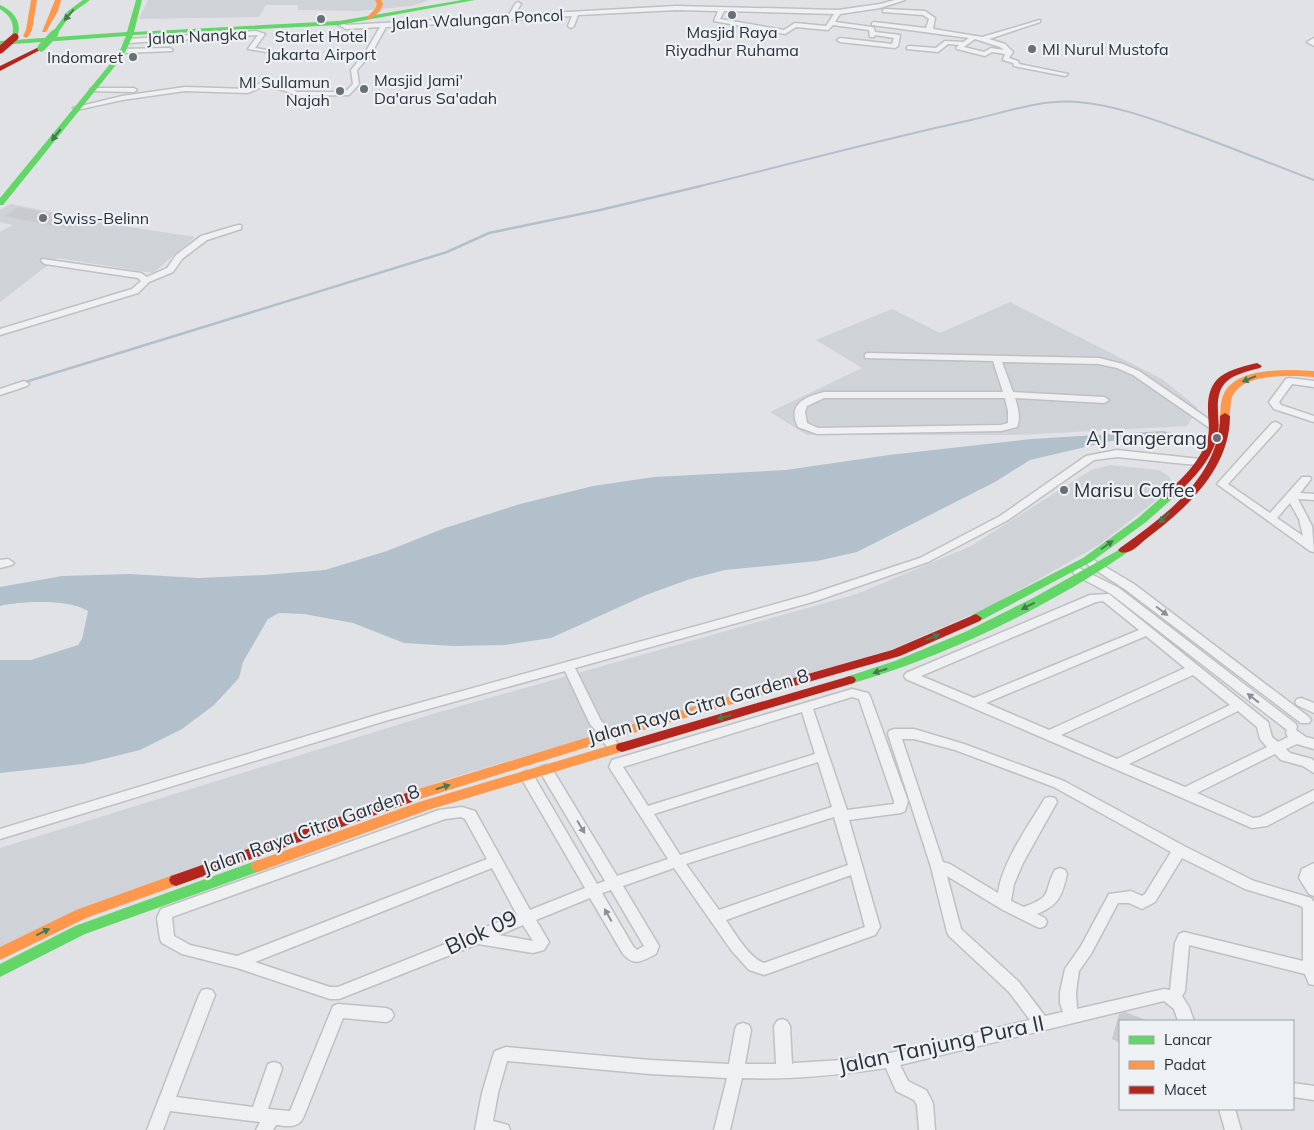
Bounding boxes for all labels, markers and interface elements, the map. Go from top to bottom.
street label: Jalan Walungan Poncol [390,4,564,34]
one-way arrow [63,8,75,20]
marker: Masjid Raya Riyadhur Ruhama [726,9,738,21]
marker: Starlet Hotel Jakarta Airport [315,13,327,25]
place label: Masjid Raya Riyadhur Ruhama [665,22,799,60]
street label: Jalan Nangka [146,23,248,49]
place label: Starlet Hotel Jakarta Airport [266,26,376,64]
place label: MI Nurul Mustofa [1042,39,1169,59]
marker: MI Nurul Mustofa [1026,43,1038,55]
place label: Indomaret [47,47,123,67]
marker: Indomaret [127,51,139,63]
place label: Masjid Jami' Da'arus Sa'adah [374,70,497,108]
place label: MI Sullamun Najah [239,72,330,110]
marker: Masjid Jami' Da'arus Sa'adah [358,83,370,95]
marker: MI Sullamun Najah [334,85,346,97]
one-way arrow [50,128,61,141]
place label: Swiss-Belinn [53,208,149,228]
marker: Swiss-Belinn [37,212,49,224]
one-way arrow [1242,375,1256,383]
place label: AJ Tangerang [1086,426,1207,450]
marker: AJ Tangerang [1211,432,1223,444]
place label: Marisu Coffee [1074,478,1195,502]
marker: Marisu Coffee [1058,484,1070,496]
one-way arrow [1158,512,1170,524]
one-way arrow [1100,540,1114,550]
one-way arrow [1021,602,1036,610]
one-way arrow [1155,606,1169,616]
one-way arrow [926,633,940,641]
street label: Jalan Raya Citra Garden 8 [585,663,811,749]
one-way arrow [872,667,887,675]
one-way arrow [1247,692,1260,703]
one-way arrow [716,713,731,721]
street label: Jalan Raya Citra Garden 8 [199,779,423,879]
one-way arrow [435,782,450,790]
one-way arrow [576,820,586,833]
street label: Blok 09 [441,903,521,961]
one-way arrow [604,908,613,921]
one-way arrow [36,928,51,936]
street label: Jalan Tanjung Pura II [835,1008,1047,1080]
legend [1119,1020,1294,1110]
text: Lancar [1164,1030,1212,1049]
text: Padat [1164,1055,1206,1074]
text: Macet [1164,1080,1207,1099]

